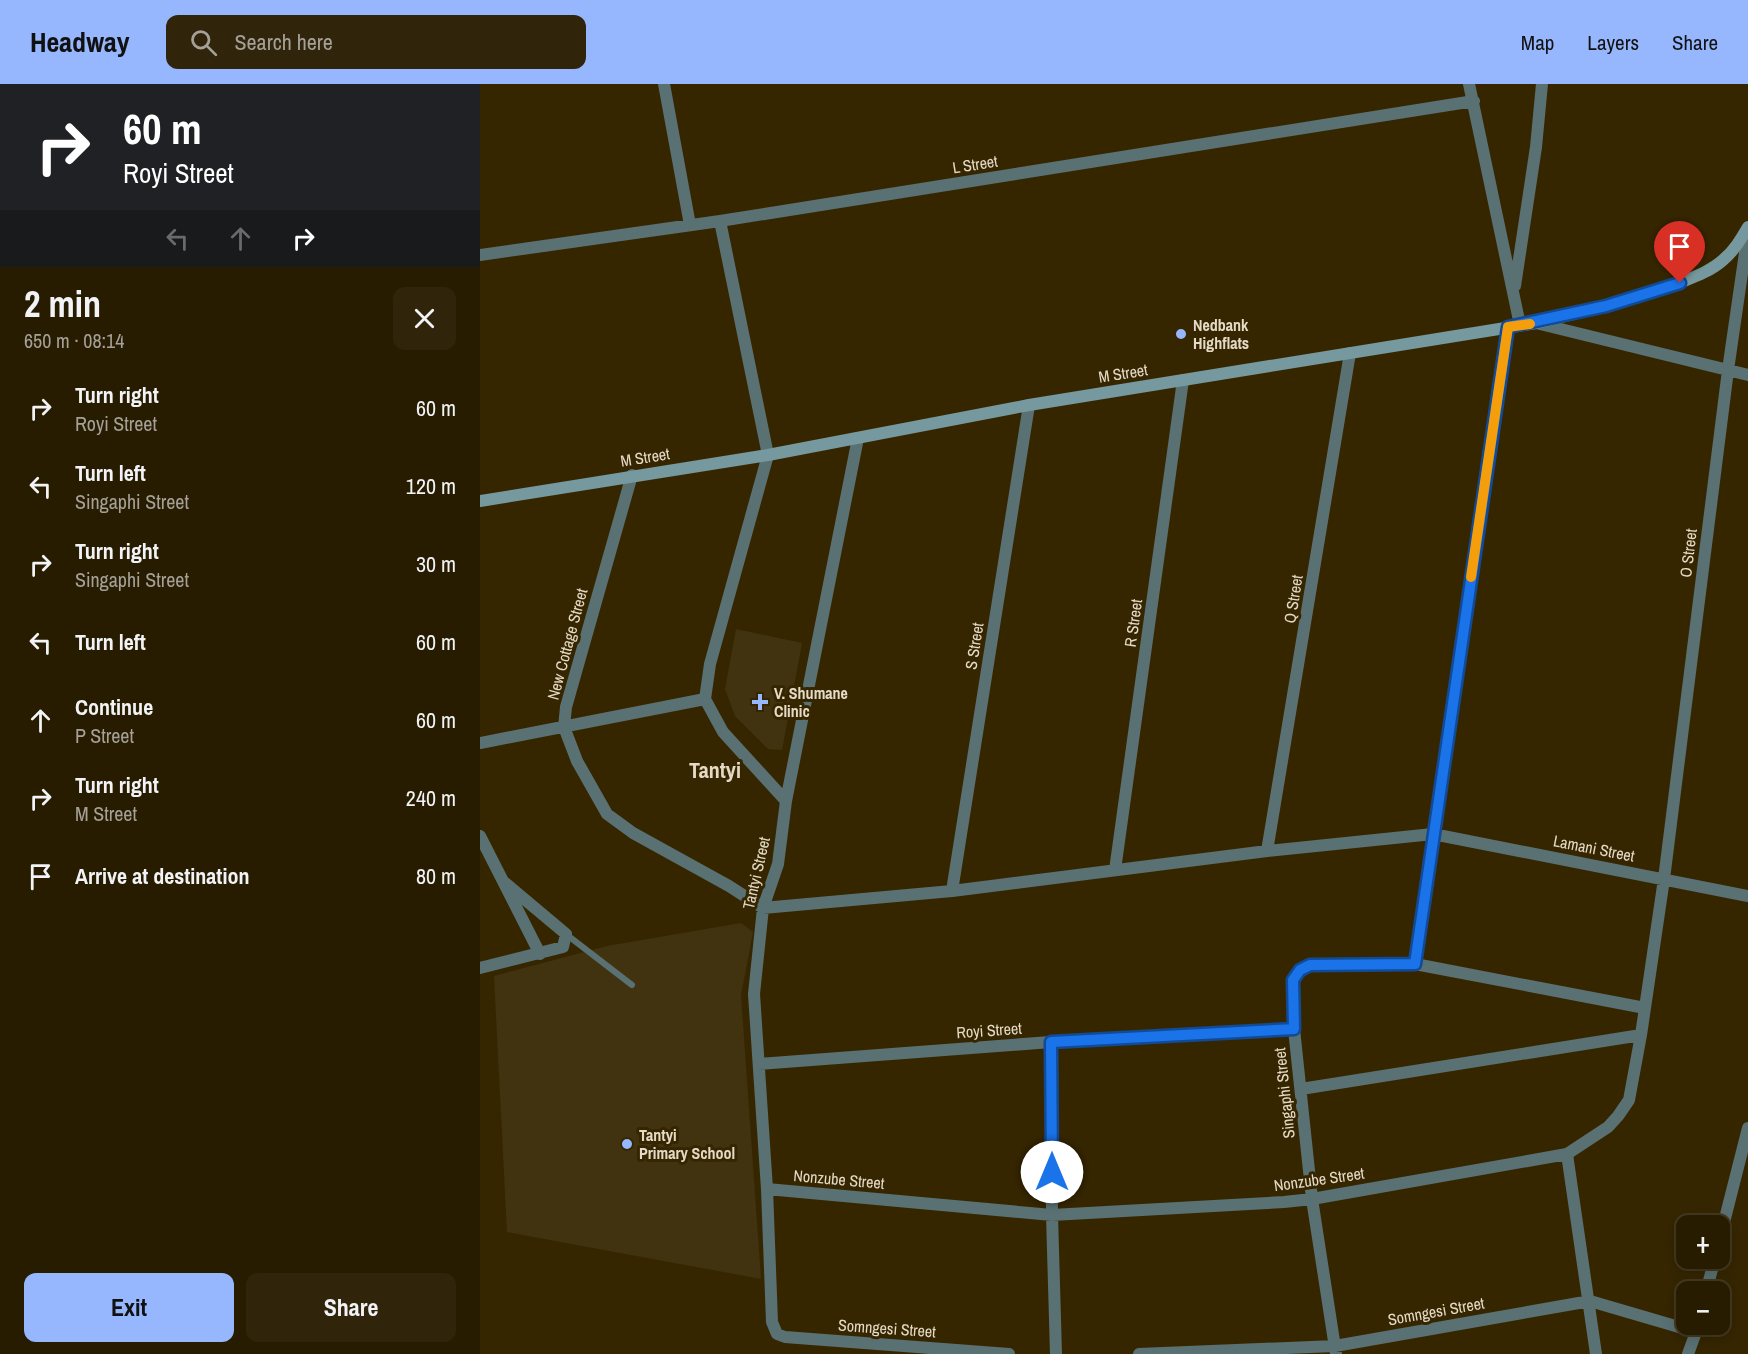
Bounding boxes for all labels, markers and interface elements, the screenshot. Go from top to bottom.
search box [166,15,586,69]
text: Headway [30,23,130,61]
icon: search [187,26,220,59]
text: Search here [235,27,333,57]
text: Map [1521,28,1554,57]
text: Layers [1587,28,1639,57]
text: Share [1672,28,1718,57]
text: 60 m [123,101,202,157]
icon: right [24,108,102,186]
street label: L Street [951,150,1000,178]
text: Royi Street [123,155,234,191]
pin [1654,221,1705,283]
icon: left [161,222,194,255]
icon: ahead [224,222,257,255]
icon: right [287,222,320,255]
icon: arrive [1663,230,1696,263]
text: 2 min [24,280,101,328]
button: close [393,287,456,350]
place label: Nedbank Highflats [1193,314,1249,354]
text: 650 m · 08:14 [24,327,124,354]
marker: Nedbank Highflats [1174,327,1188,341]
street label: M Street [1097,358,1150,388]
text: Turn right [75,380,159,410]
icon: right [24,392,57,425]
text: 60 m [416,393,456,423]
text: Royi Street [75,410,157,437]
street label: M Street [619,442,672,472]
text: Turn left [75,458,146,488]
icon: left [24,470,57,503]
text: 120 m [406,471,456,501]
text: Singaphi Street [75,488,189,515]
street label: O Street [1674,527,1702,579]
text: Turn right [75,536,159,566]
icon: right [24,548,57,581]
text: 30 m [416,549,456,579]
text: Singaphi Street [75,566,189,593]
street label: Q Street [1278,573,1308,625]
street label: New Cottage Street [542,586,593,702]
street label: R Street [1119,597,1147,648]
street label: S Street [959,621,989,671]
icon: left [24,626,57,659]
text: Turn left [75,627,146,657]
text: 60 m [416,627,456,657]
place label: V. Shumane Clinic [774,682,848,722]
text: Continue [75,692,153,722]
marker: V. Shumane Clinic [751,693,769,711]
icon: ahead [24,704,57,737]
text: 60 m [416,705,456,735]
text: P Street [75,722,134,749]
district label: Tantyi [689,755,741,785]
text: Turn right [75,770,159,800]
icon: right [24,782,57,815]
text: 240 m [406,783,456,813]
text: M Street [75,800,137,827]
street label: Lamani Street [1551,829,1637,867]
street label: Tantyi Street [737,834,775,911]
icon: arrive [24,860,57,893]
text: Arrive at destination [75,861,249,891]
text: 80 m [416,861,456,891]
street label: Royi Street [955,1017,1023,1043]
street label: Singaphi Street [1268,1046,1300,1139]
place label: Tantyi Primary School [639,1124,735,1164]
marker: Tantyi Primary School [620,1137,634,1151]
position arrow [1020,1140,1084,1204]
street label: Nonzube Street [1272,1162,1366,1196]
street label: Nonzube Street [793,1164,886,1194]
map controls [1676,1215,1730,1335]
button: + [1676,1215,1730,1269]
button: Exit [24,1273,234,1342]
button: Share [246,1273,456,1342]
button: − [1676,1281,1730,1335]
street label: Somngesi Street [1386,1292,1486,1330]
street label: Somngesi Street [837,1314,937,1342]

